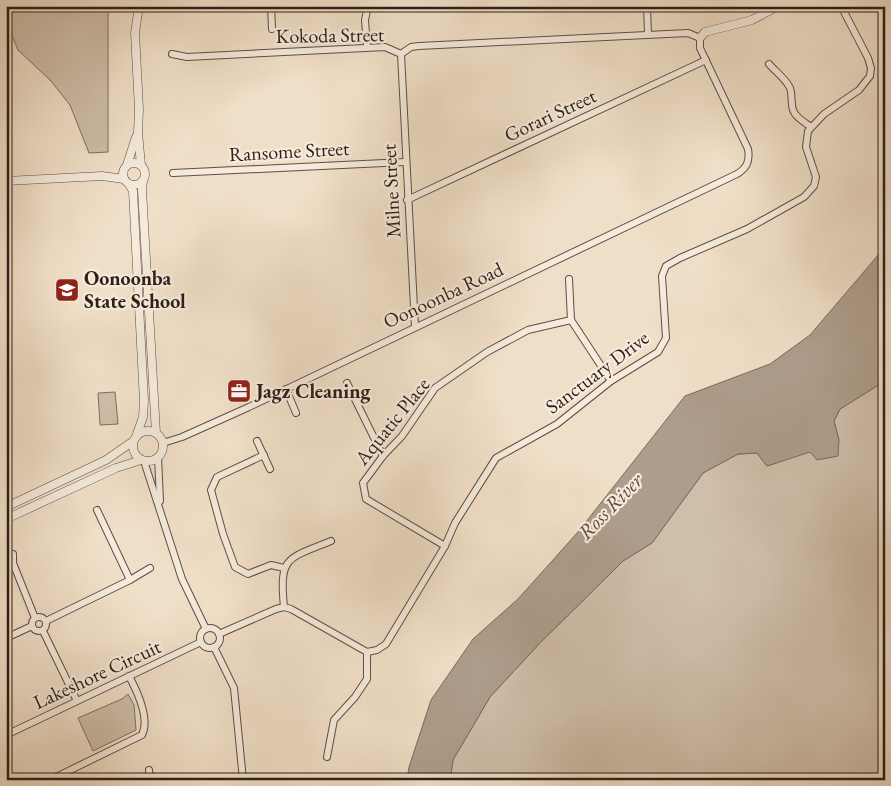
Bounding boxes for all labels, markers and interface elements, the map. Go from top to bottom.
street label: Kokoda Street [276,21,385,49]
street label: Gorari Street [500,82,601,148]
street label: Ransome Street [228,135,351,167]
street label: Milne Street [376,143,406,239]
street label: Oonoonba Road [379,255,508,334]
place label: Oonoonba State School [84,265,186,314]
school or university icon: Oonoonba State School [54,277,80,303]
street label: Sanctuary Drive [540,325,654,419]
street label: Aquatic Place [348,372,435,471]
office icon: Jagz Cleaning [226,378,252,404]
place label: Jagz Cleaning [254,378,372,404]
water label: Ross River [572,466,649,545]
street label: Lakeshore Circuit [29,633,166,715]

